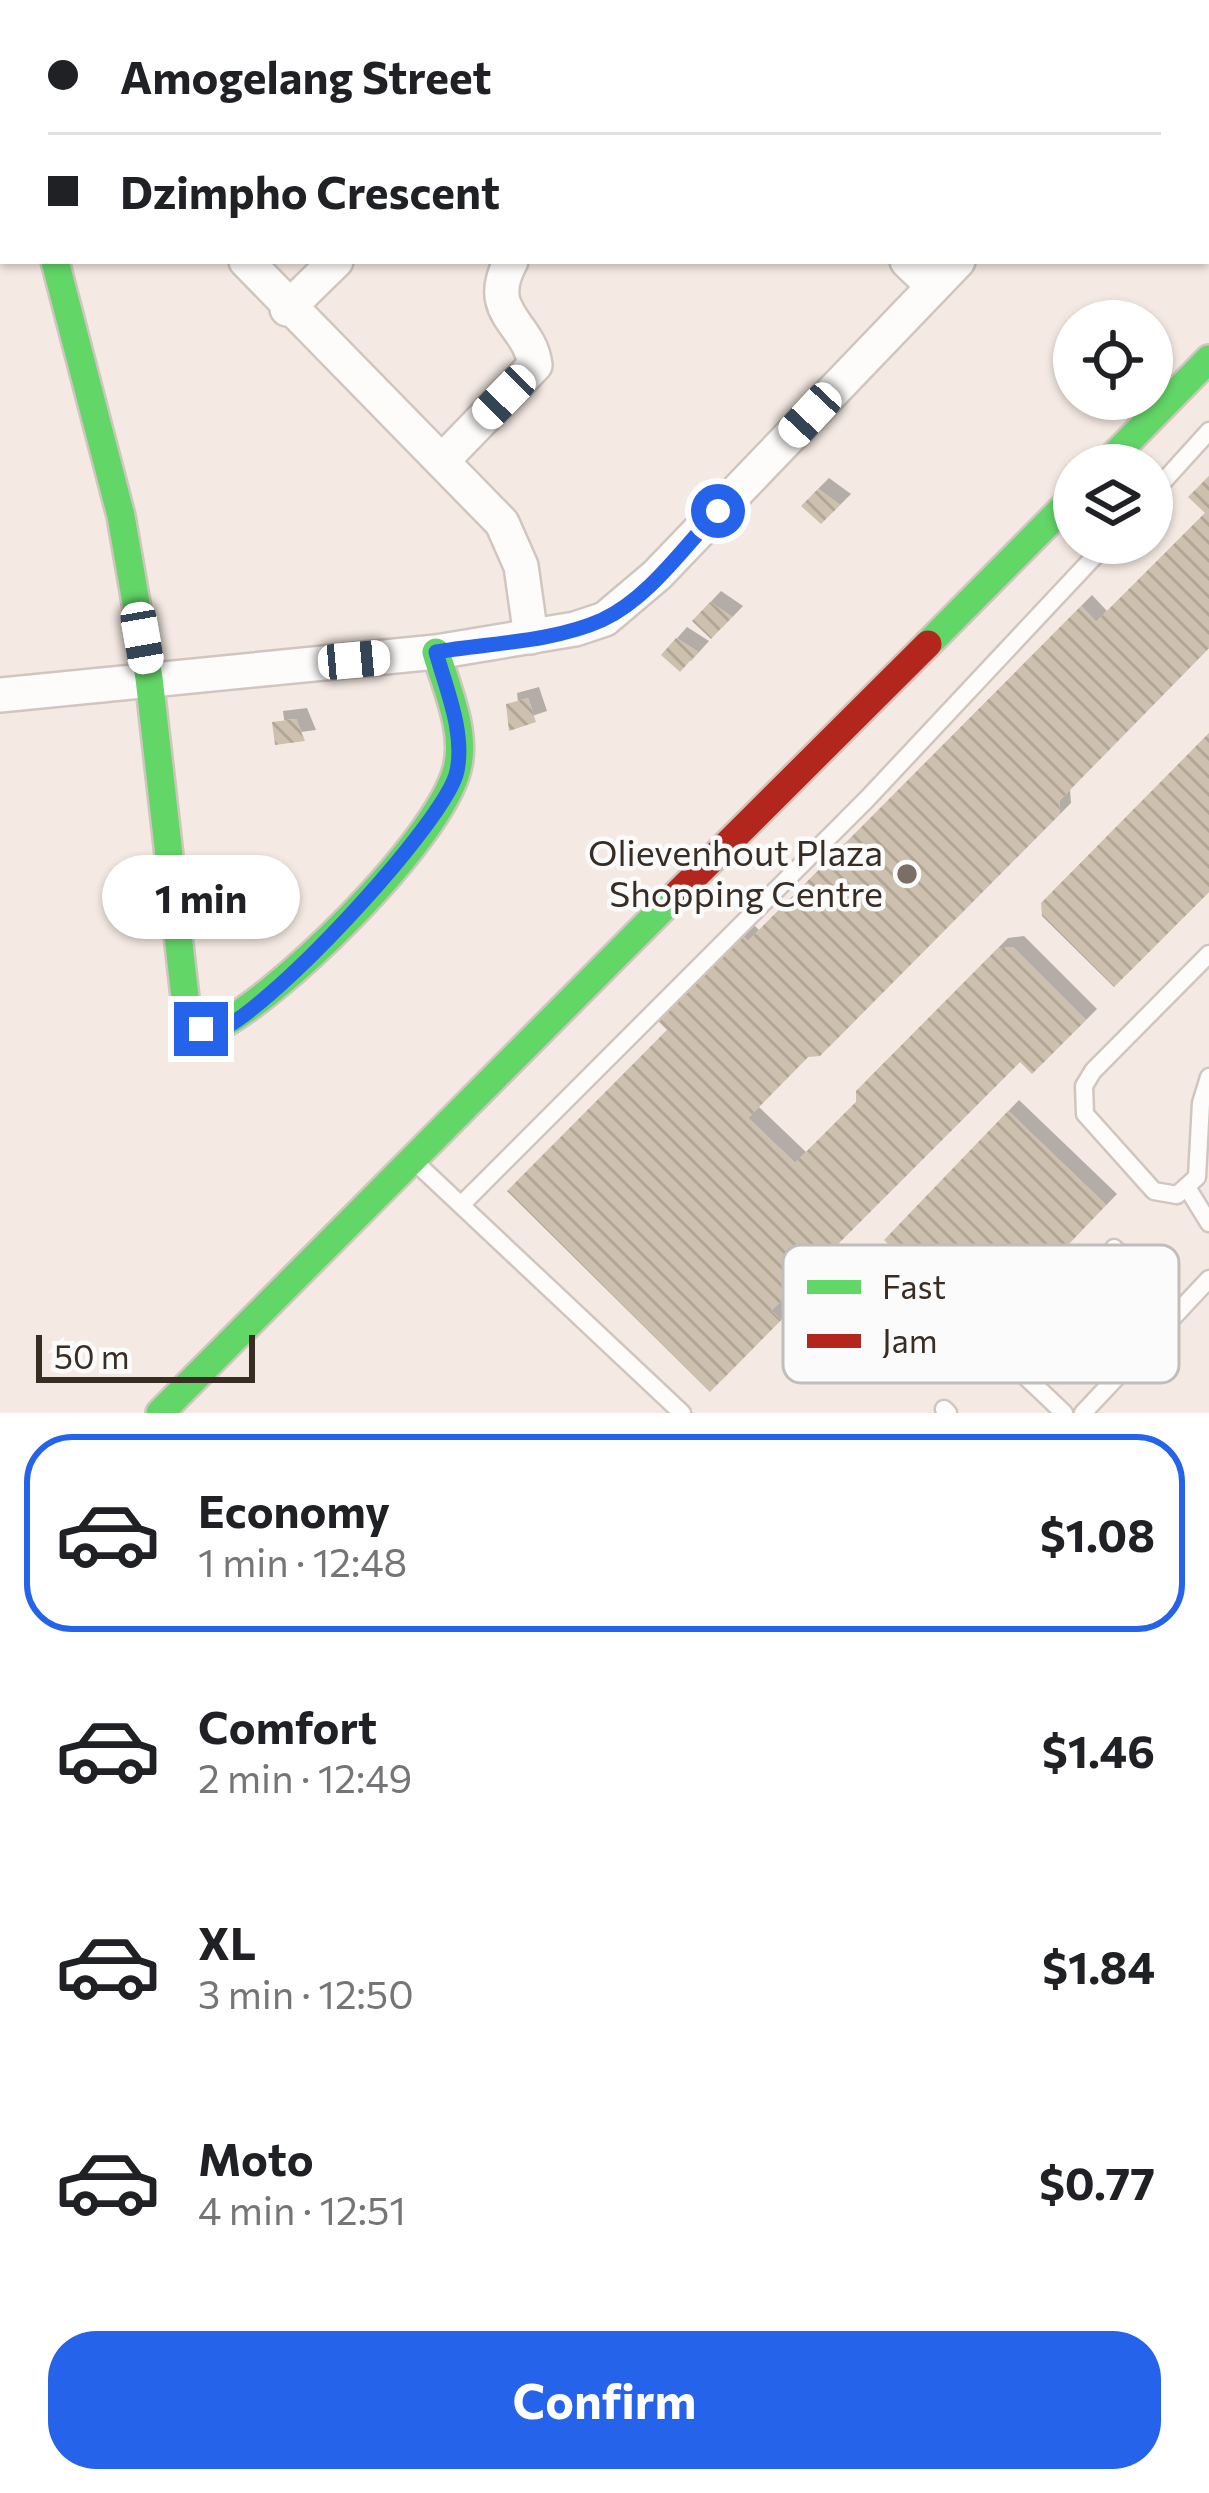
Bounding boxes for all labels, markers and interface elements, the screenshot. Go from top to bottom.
text: Amogelang Street [120,48,492,103]
text: Dzimpho Crescent [120,163,500,218]
map controls [1053,300,1173,564]
button: locate [1053,300,1173,420]
car [466,359,542,435]
car [772,376,848,454]
button: layers [1053,444,1173,564]
route start [691,484,745,538]
car [118,599,166,677]
car [317,639,391,681]
place label: Olievenhout Plaza Shopping Centre [588,829,883,914]
callout: 1 min [102,855,300,939]
marker: Olievenhout Plaza Shopping Centre [894,861,920,887]
text: 1 min [155,873,247,921]
route end [174,1002,228,1056]
legend [783,1245,1179,1383]
text: Fast [882,1265,946,1306]
text: Jam [882,1319,938,1360]
scale bar [36,1329,255,1382]
text: 50 m [54,1335,130,1376]
icon: car [54,1479,162,1587]
text: Economy [198,1482,390,1537]
text: $1.08 [1040,1506,1155,1561]
text: 1 min · 12:48 [198,1537,407,1585]
icon: car [54,1695,162,1803]
text: Comfort [198,1698,377,1753]
text: $1.46 [1042,1722,1155,1777]
text: 2 min · 12:49 [198,1753,412,1801]
icon: car [54,1911,162,2019]
text: XL [198,1914,256,1969]
text: $1.84 [1042,1938,1155,1993]
text: 3 min · 12:50 [198,1969,414,2017]
icon: car [54,2127,162,2235]
text: Moto [198,2130,314,2185]
text: $0.77 [1039,2154,1155,2209]
text: 4 min · 12:51 [198,2185,406,2233]
button: Confirm [48,2331,1161,2469]

